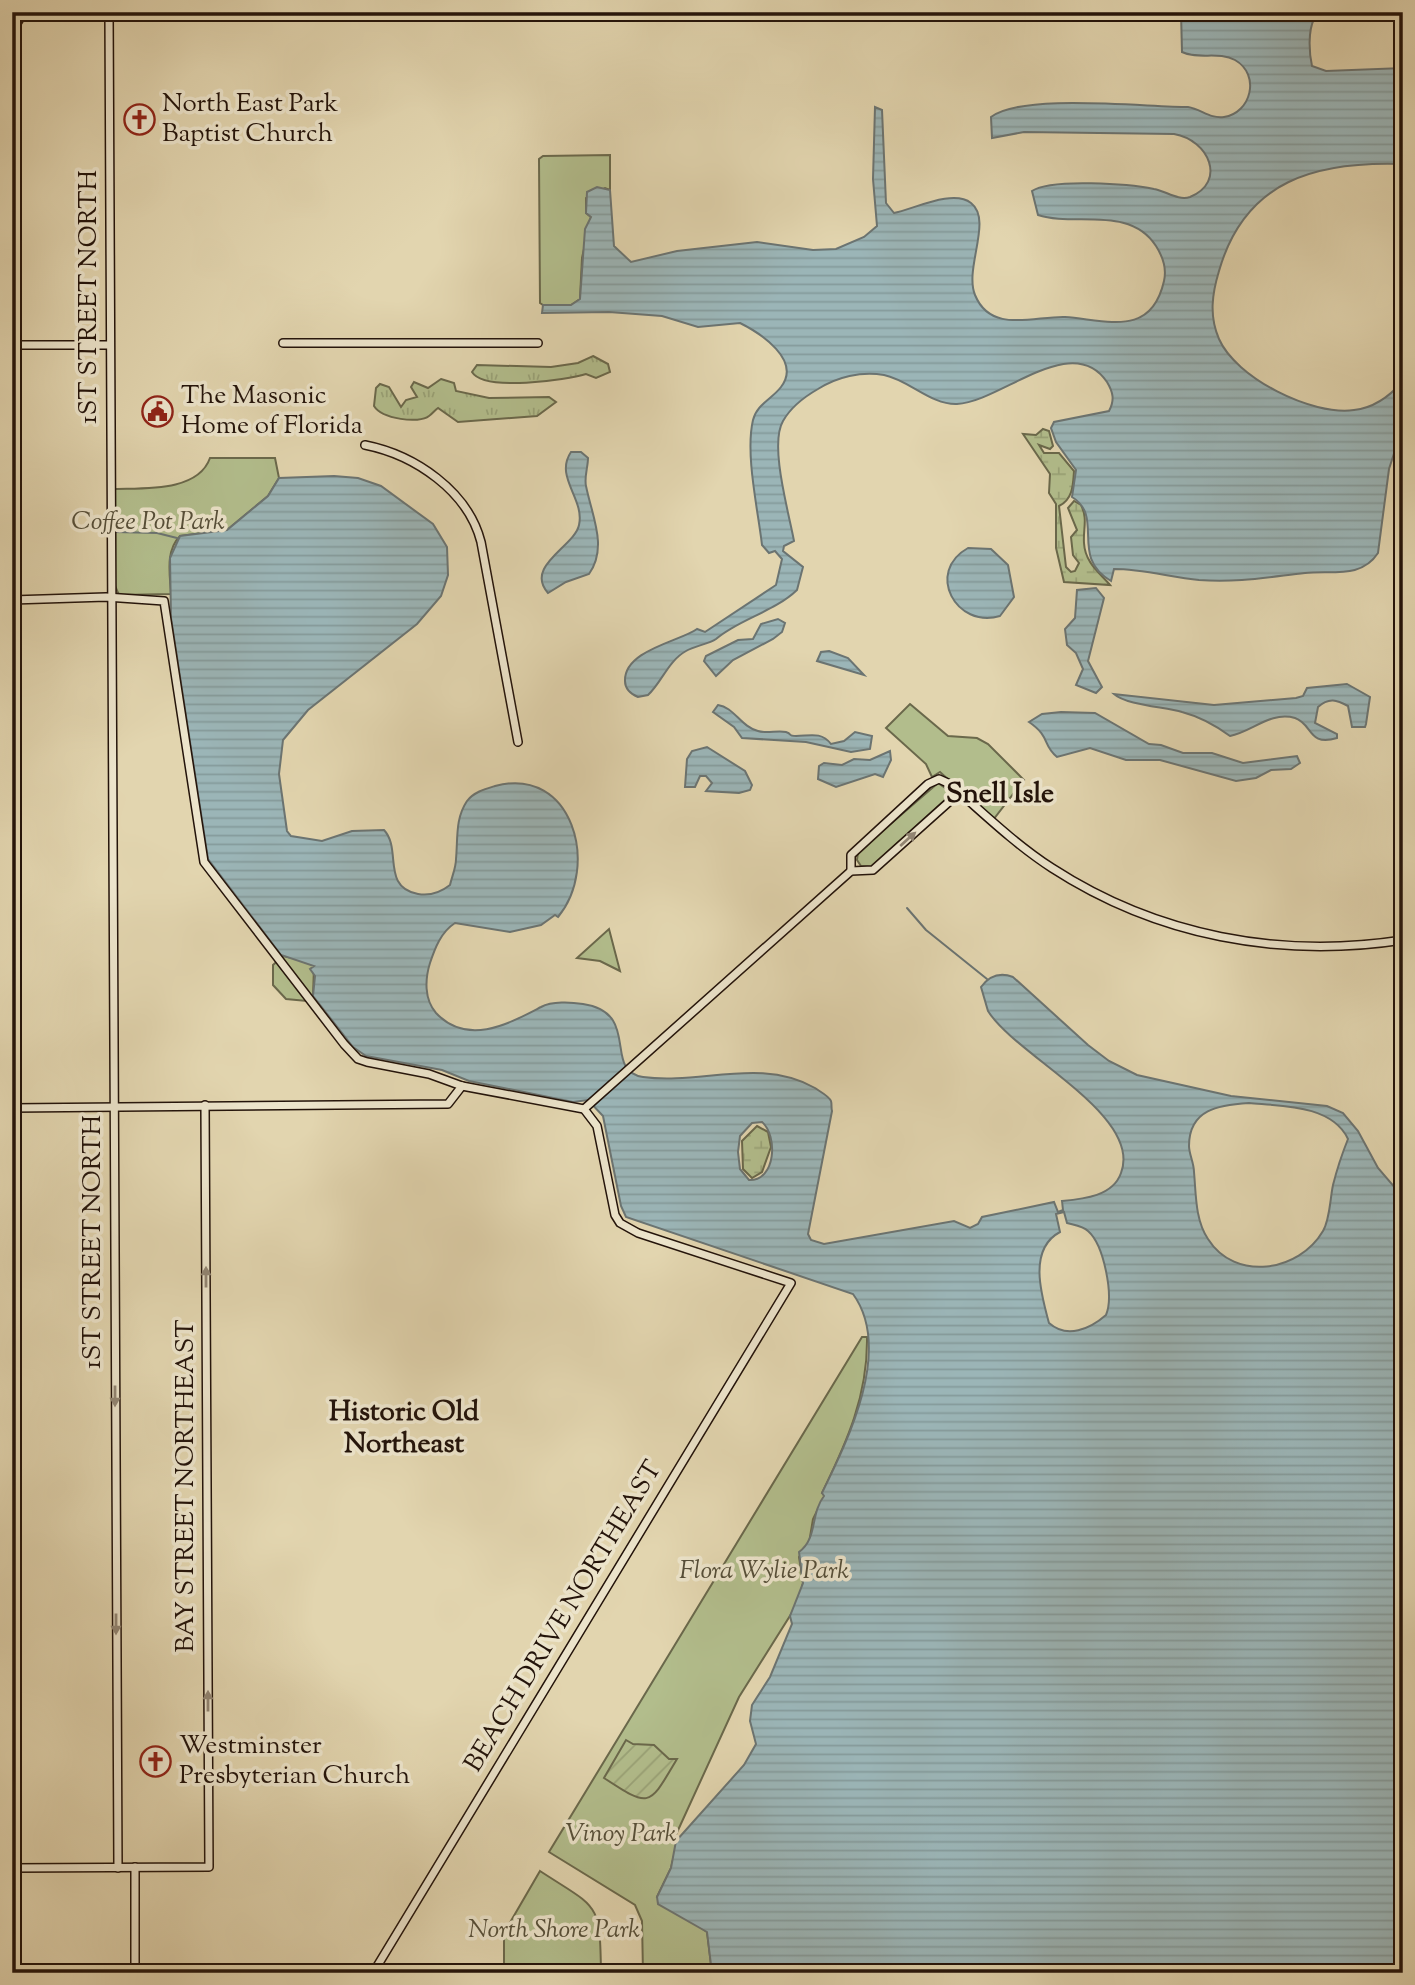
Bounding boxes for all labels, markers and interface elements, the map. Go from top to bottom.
place label: North East Park Baptist Church [162,86,338,153]
church icon: North East Park Baptist Church [122,102,156,136]
street label: 1ST STREET NORTH [71,170,108,424]
place label: The Masonic Home of Florida [181,378,363,445]
public building icon: The Masonic Home of Florida [141,394,175,428]
park label: Coffee Pot Park [71,504,225,541]
district label: Snell Isle [946,775,1054,815]
one-way arrow [899,831,917,847]
street label: 1ST STREET NORTH [75,1115,112,1369]
one-way arrow [200,1266,212,1288]
street label: BAY STREET NORTHEAST [168,1319,205,1653]
one-way arrow [109,1386,121,1408]
district label: Historic Old Northeast [329,1393,479,1465]
street label: BEACH DRIVE NORTHEAST [456,1454,672,1780]
park label: Flora Wylie Park [679,1553,849,1590]
one-way arrow [110,1613,122,1635]
one-way arrow [202,1690,214,1712]
place label: Westminster Presbyterian Church [179,1728,410,1795]
church icon: Westminster Presbyterian Church [139,1744,173,1778]
park label: Vinoy Park [565,1816,677,1853]
park label: North Shore Park [468,1912,640,1949]

